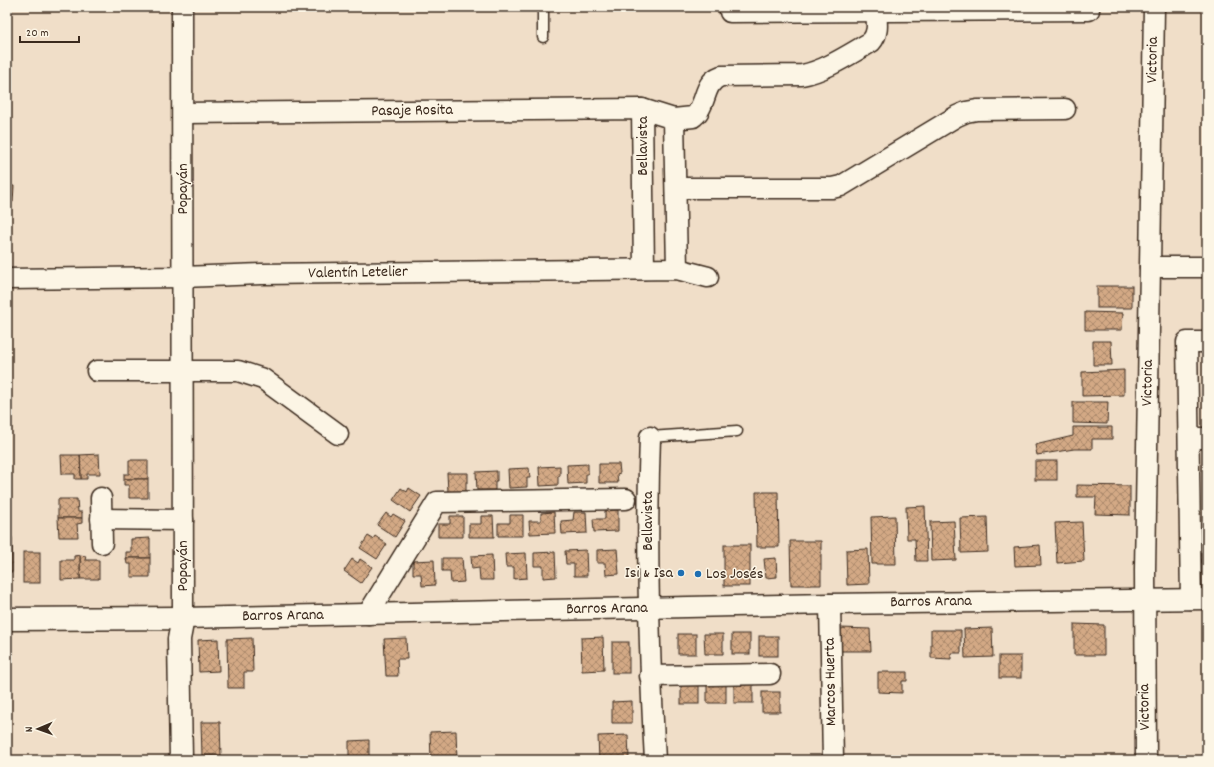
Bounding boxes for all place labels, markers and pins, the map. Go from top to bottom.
place label: Isi & Isa [625,562,673,585]
place label: Los Josés [706,563,764,586]
marker: Isi & Isa [676,568,686,578]
marker: Los Josés [693,569,703,579]

